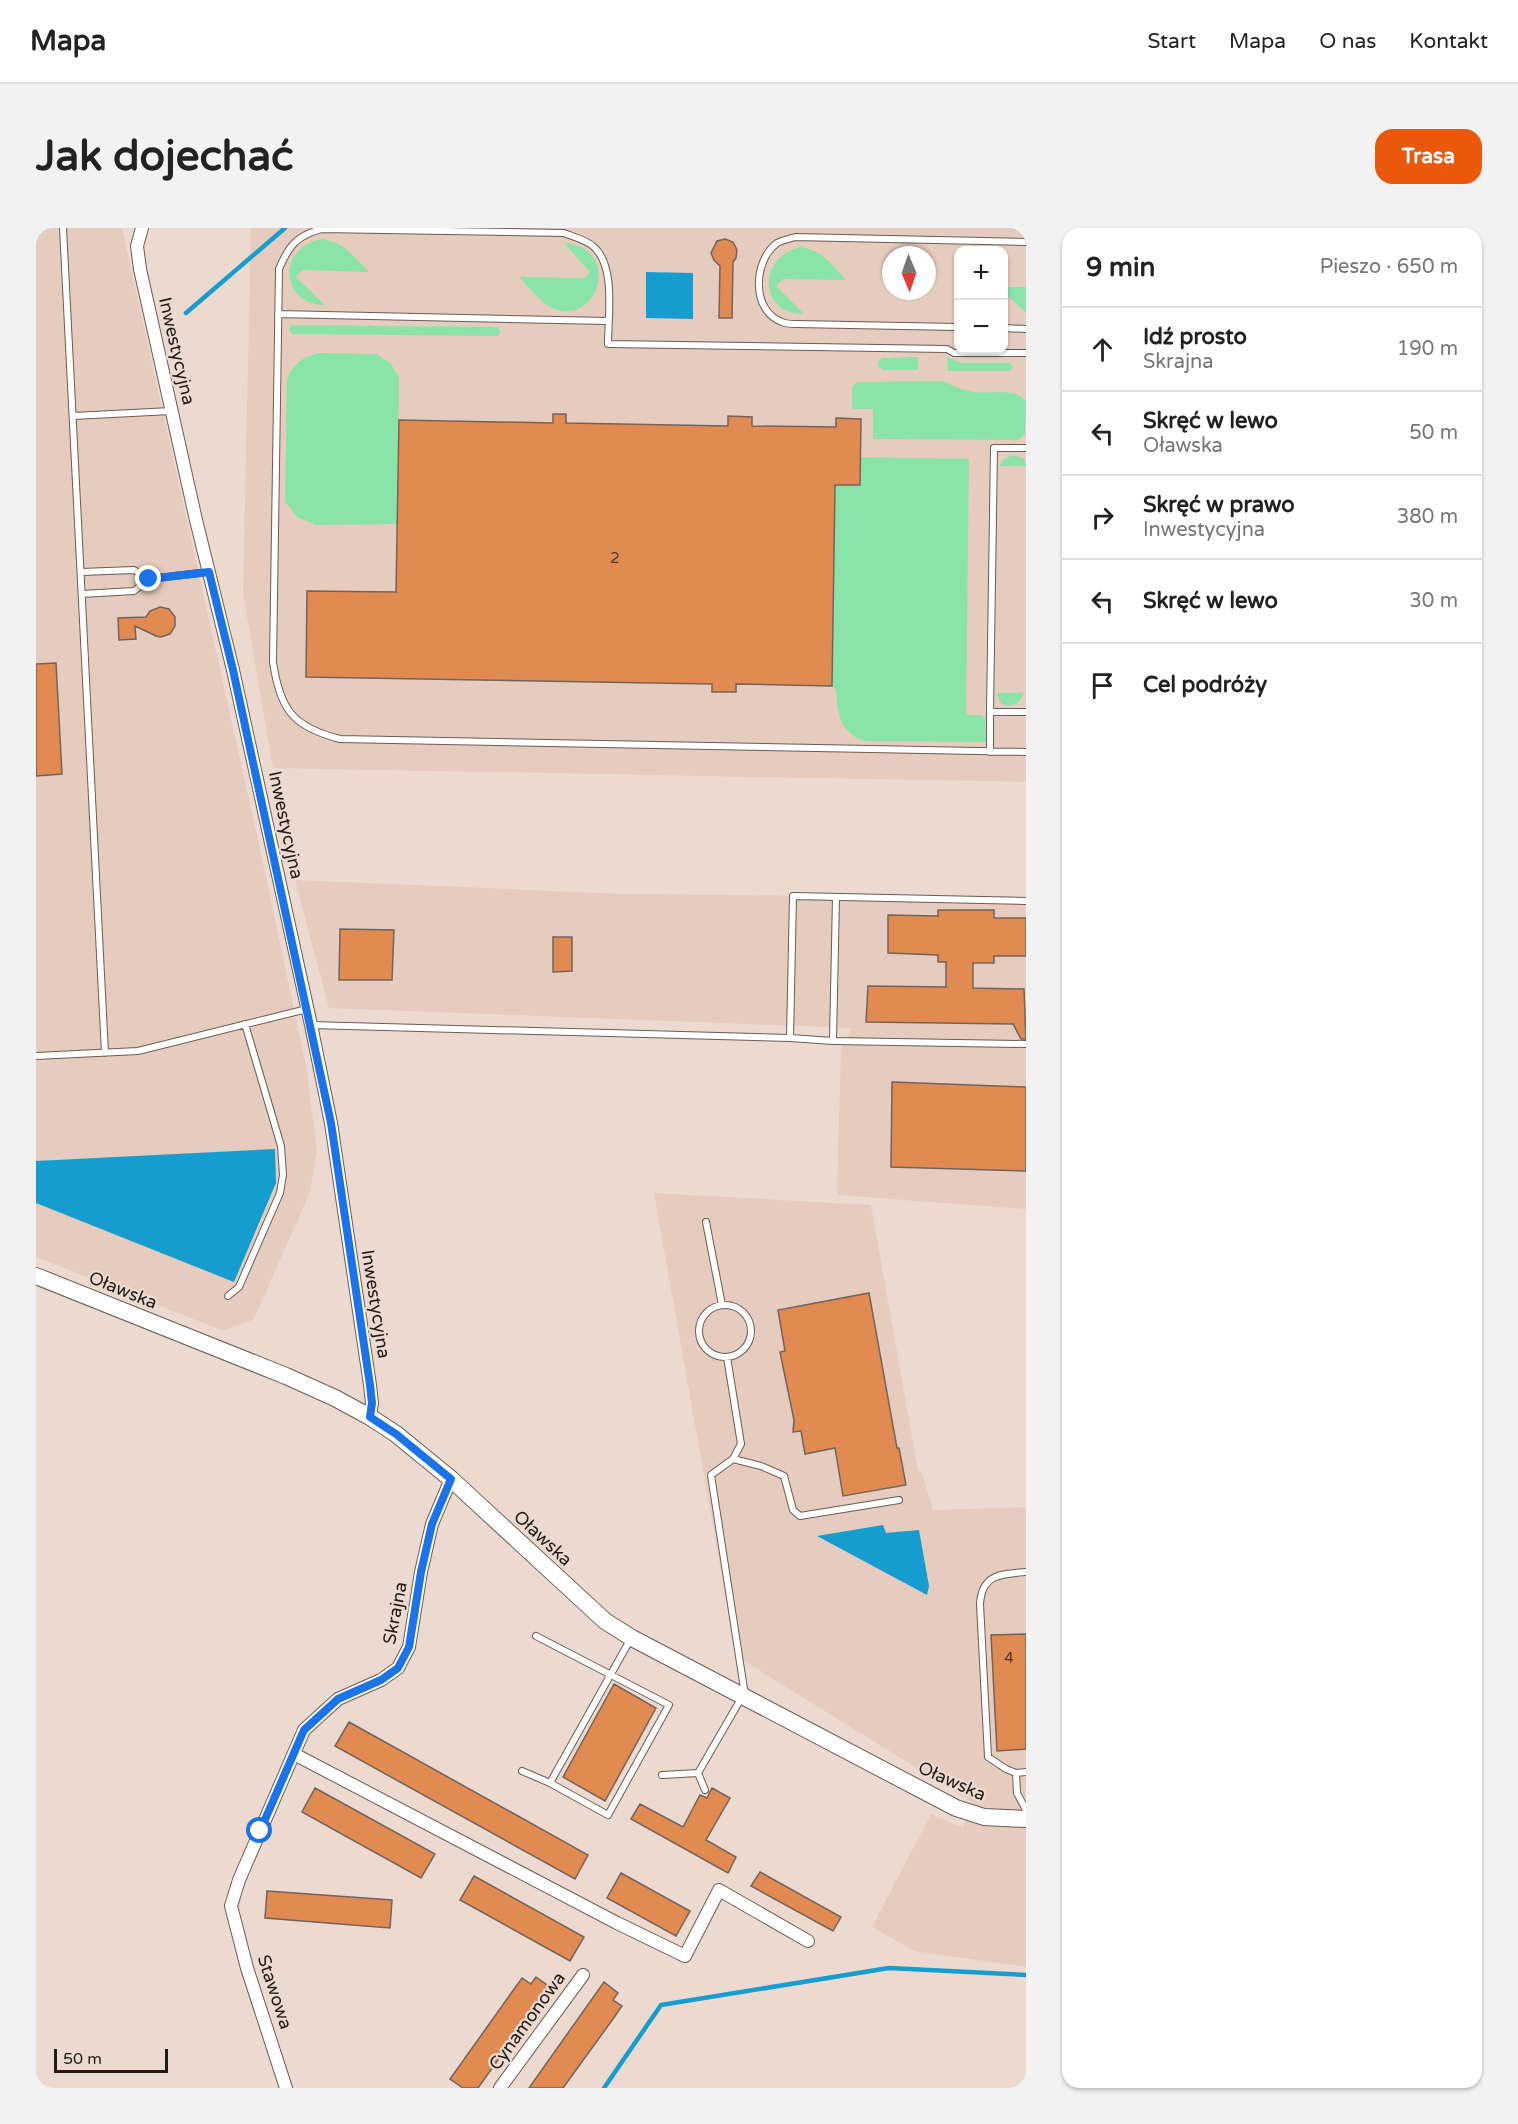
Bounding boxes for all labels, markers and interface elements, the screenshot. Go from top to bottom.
text: Mapa [30,24,106,58]
text: Start [1148,29,1196,54]
text: Mapa [1229,29,1286,54]
text: O nas [1319,29,1376,54]
text: Kontakt [1409,29,1488,54]
button: Trasa [1375,129,1482,184]
text: Jak dojechać [36,131,293,182]
north arrow [882,246,936,300]
map controls [954,246,1008,354]
button: + [954,246,1008,300]
text: 9 min [1086,252,1155,283]
text: Pieszo · 650 m [1320,255,1458,279]
street label: Inwestycyjna [154,295,200,407]
button: − [954,300,1008,354]
text: Idź prosto [1143,324,1247,350]
icon: ahead [1086,333,1119,366]
text: 190 m [1397,337,1458,361]
text: Skrajna [1143,350,1213,374]
text: Skręć w lewo [1143,408,1278,434]
icon: left [1086,417,1119,450]
text: 50 m [1409,421,1458,445]
text: Oławska [1143,434,1223,458]
text: Skręć w prawo [1143,492,1295,518]
icon: right [1086,501,1119,534]
text: 380 m [1397,505,1458,529]
text: Inwestycyjna [1143,518,1265,542]
house number: 2 [610,549,620,567]
route end [135,565,161,591]
icon: left [1086,585,1119,618]
text: Skręć w lewo [1143,588,1278,614]
text: 30 m [1409,589,1458,613]
icon: arrive [1086,669,1119,702]
text: Cel podróży [1143,672,1267,698]
street label: Inwestycyjna [264,769,308,881]
street label: Inwestycyjna [357,1248,395,1360]
street label: Oławska [86,1266,160,1314]
street label: Oławska [509,1505,577,1571]
street label: Skrajna [378,1580,412,1646]
house number: 4 [1004,1649,1014,1667]
street label: Oławska [915,1756,989,1806]
route start [246,1817,272,1843]
street label: Stawowa [253,1952,297,2032]
street label: Cynamonowa [484,1968,570,2074]
scale bar [54,2046,168,2074]
text: 50 m [63,2049,102,2069]

